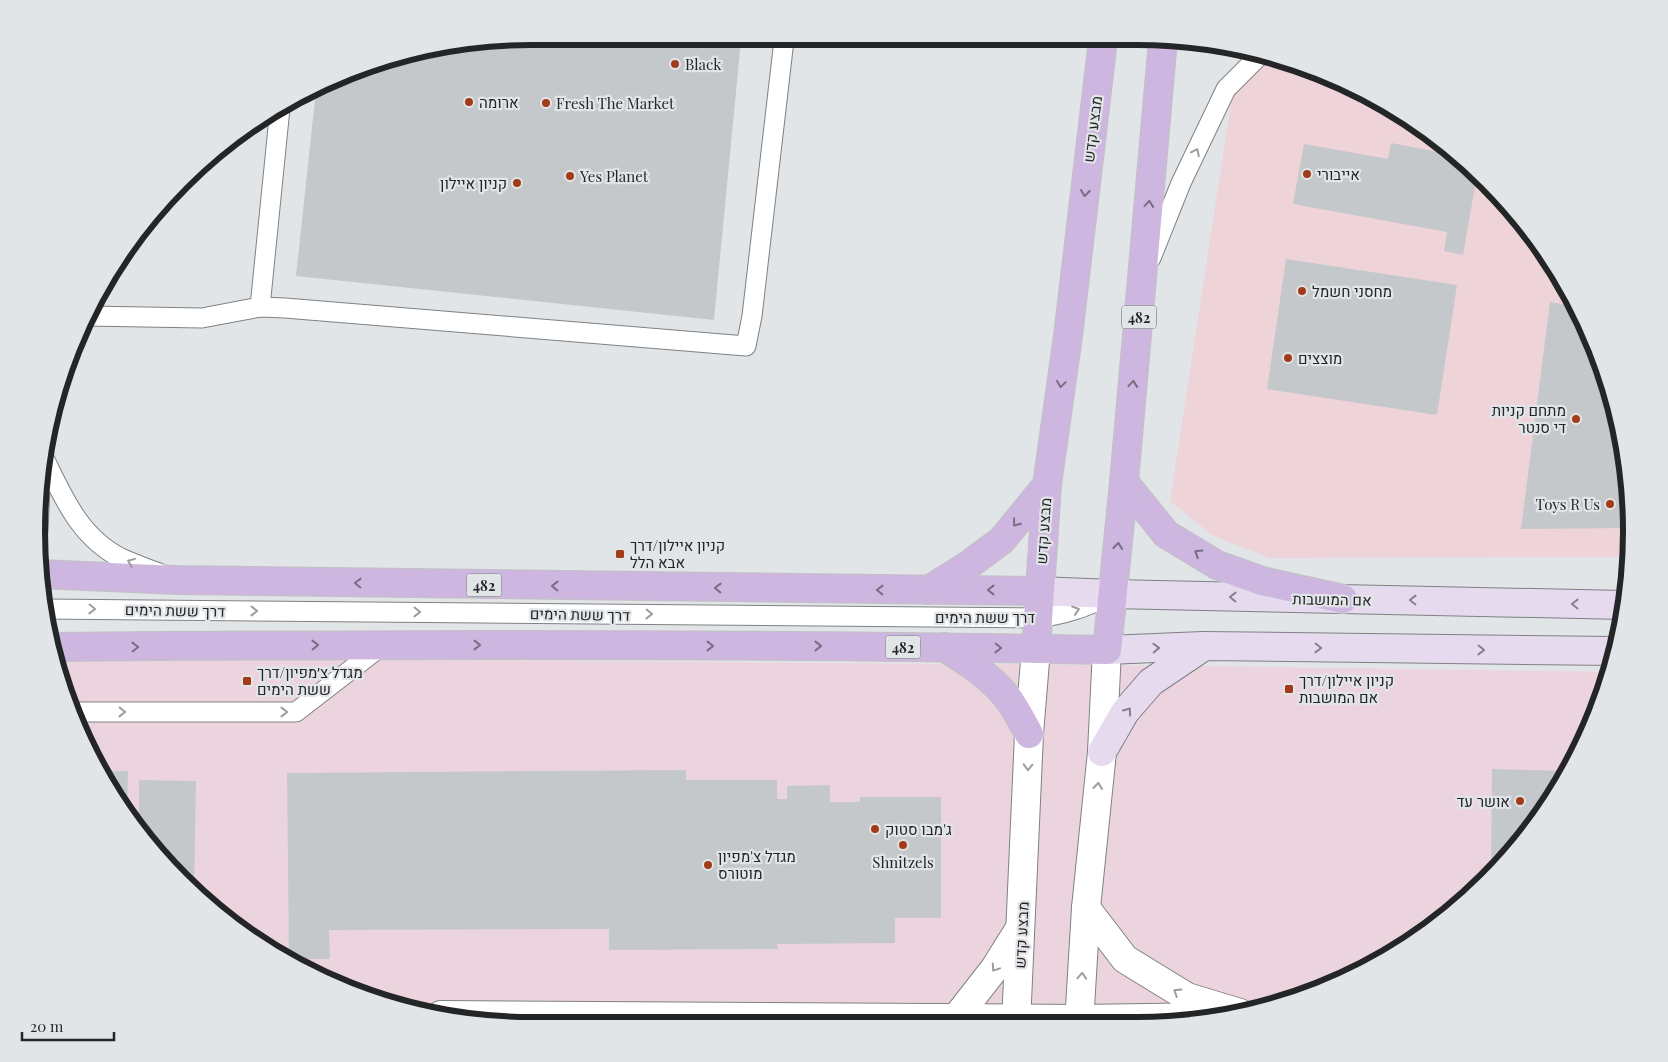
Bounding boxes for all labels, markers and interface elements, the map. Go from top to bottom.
place label: Black [685,54,722,74]
marker: Black [669,58,681,70]
place label: ארומה [479,92,519,112]
place label: Fresh The Market [556,93,675,113]
street label: מבצע קדש [1078,94,1106,164]
marker: ארומה [463,96,475,108]
marker: Fresh The Market [540,97,552,109]
one-way arrow [1190,148,1200,157]
place label: אייבורי [1317,164,1360,184]
place label: Yes Planet [579,166,649,186]
marker: אייבורי [1301,168,1313,180]
marker: Yes Planet [564,170,576,182]
place label: קניון איילון [440,173,507,193]
marker: קניון איילון [511,177,523,189]
one-way arrow [1080,189,1091,197]
one-way arrow [1143,200,1154,208]
place label: מחסני חשמל [1312,281,1392,301]
marker: מחסני חשמל [1296,285,1308,297]
road number: 482 [1122,306,1156,328]
place label: מוצצים [1298,348,1342,368]
marker: מוצצים [1282,352,1294,364]
one-way arrow [1127,379,1138,387]
one-way arrow [1056,380,1067,388]
place label: מתחם קניות די סנטר [1492,400,1566,437]
marker: מתחם קניות די סנטר [1570,413,1582,425]
place label: Toys R Us [1535,494,1600,514]
street label: מבצע קדש [1031,497,1055,565]
marker: Toys R Us [1604,498,1616,510]
one-way arrow [1014,517,1022,526]
place label: קניון איילון/דרך אבא הלל [630,535,725,572]
one-way arrow [1112,541,1123,549]
marker: קניון איילון/דרך אבא הלל [614,548,626,560]
one-way arrow [1194,550,1203,560]
one-way arrow [128,558,136,568]
road number: 482 [466,574,502,596]
one-way arrow [353,578,361,588]
one-way arrow [551,581,558,591]
one-way arrow [713,583,721,593]
one-way arrow [876,585,884,595]
one-way arrow [986,585,994,595]
street label: אם המושבות [1292,588,1372,610]
one-way arrow [1228,591,1236,602]
one-way arrow [1408,595,1416,606]
one-way arrow [1571,598,1579,609]
street label: דרך ששת הימים [125,599,225,621]
street label: דרך ששת הימים [530,603,630,625]
one-way arrow [88,604,96,614]
one-way arrow [251,606,259,616]
one-way arrow [1072,606,1080,616]
one-way arrow [414,607,421,617]
street label: דרך ששת הימים [935,607,1035,627]
one-way arrow [646,609,654,619]
road number: 482 [886,636,920,659]
one-way arrow [311,640,319,650]
one-way arrow [474,640,481,650]
one-way arrow [706,641,714,651]
one-way arrow [814,641,822,651]
one-way arrow [131,642,139,652]
one-way arrow [994,643,1002,653]
one-way arrow [1152,643,1160,654]
one-way arrow [1315,643,1323,653]
one-way arrow [1478,645,1485,655]
place label: מגדל צ׳מפיון/דרך ששת הימים [257,662,363,699]
place label: קניון איילון/דרך אם המושבות [1299,670,1394,707]
marker: מגדל צ׳מפיון/דרך ששת הימים [241,675,253,687]
marker: קניון איילון/דרך אם המושבות [1283,683,1295,695]
one-way arrow [118,707,126,717]
one-way arrow [280,707,288,717]
one-way arrow [1122,708,1130,717]
one-way arrow [1023,764,1033,772]
one-way arrow [1092,782,1103,790]
place label: אושר עד [1456,791,1510,811]
marker: אושר עד [1514,795,1526,807]
place label: ג'מבו סטוק [885,819,952,839]
marker: ג'מבו סטוק [869,823,881,835]
marker: Shnitzels [897,839,909,851]
place label: מגדל צ'מפיון מוטורס [718,846,796,883]
place label: Shnitzels [872,852,934,872]
marker: מגדל צ'מפיון מוטורס [702,859,714,871]
street label: מבצע קדש [1009,901,1033,969]
one-way arrow [992,962,1001,972]
one-way arrow [1076,971,1087,979]
one-way arrow [1174,988,1183,998]
scale bar [22,1010,115,1042]
text: 20 m [30,1016,64,1036]

